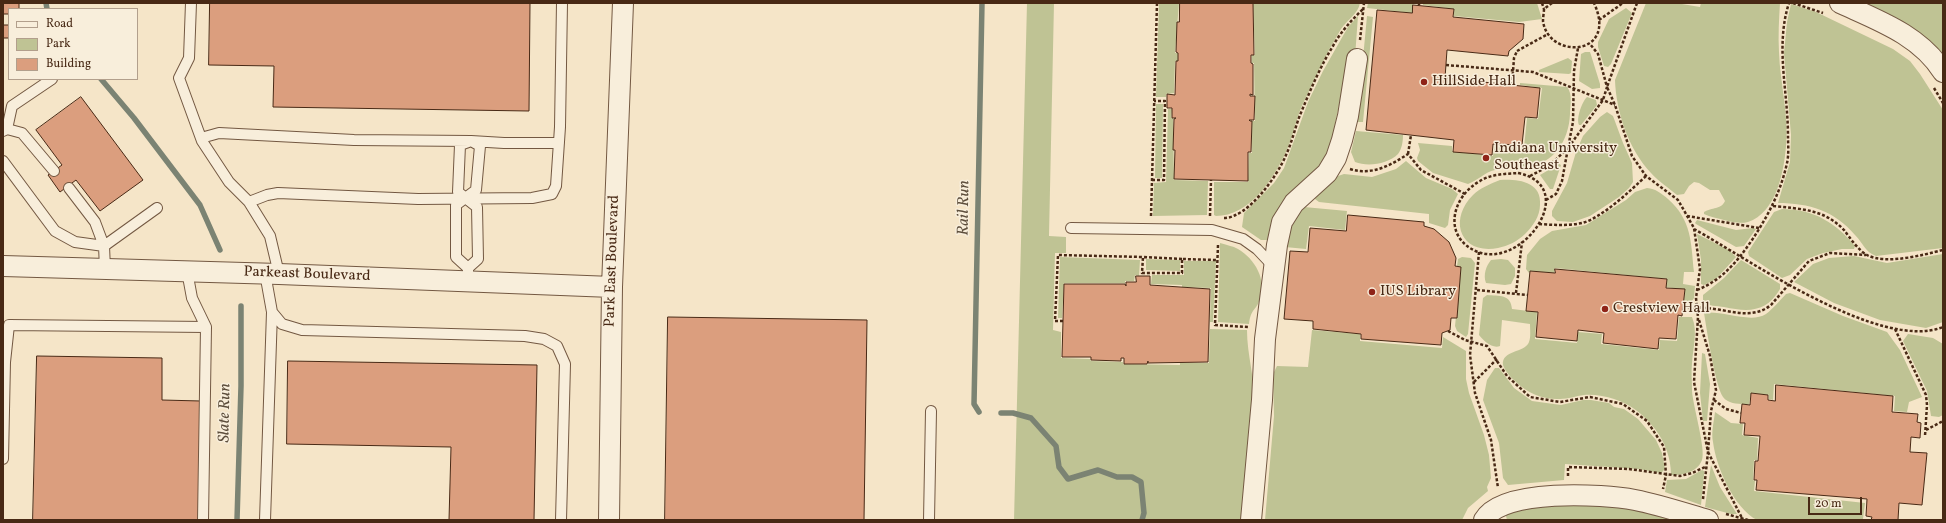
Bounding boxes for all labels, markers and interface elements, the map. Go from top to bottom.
legend [8,8,138,80]
text: Road [46,16,73,32]
text: Park [46,36,71,52]
text: Building [46,56,91,72]
place label: HillSide Hall [1432,73,1516,91]
marker: HillSide Hall [1419,77,1429,87]
place label: Indiana University Southeast [1494,140,1617,175]
marker: Indiana University Southeast [1481,153,1491,163]
water label: Rail Run [955,180,975,236]
street label: Park East Boulevard [602,195,624,327]
street label: Parkeast Boulevard [243,264,371,286]
place label: IUS Library [1380,283,1456,301]
marker: IUS Library [1367,287,1377,297]
place label: Crestview Hall [1613,300,1710,318]
marker: Crestview Hall [1600,304,1610,314]
water label: Slate Run [216,383,236,443]
scale bar [1810,489,1864,515]
text: 20 m [1815,496,1842,512]

